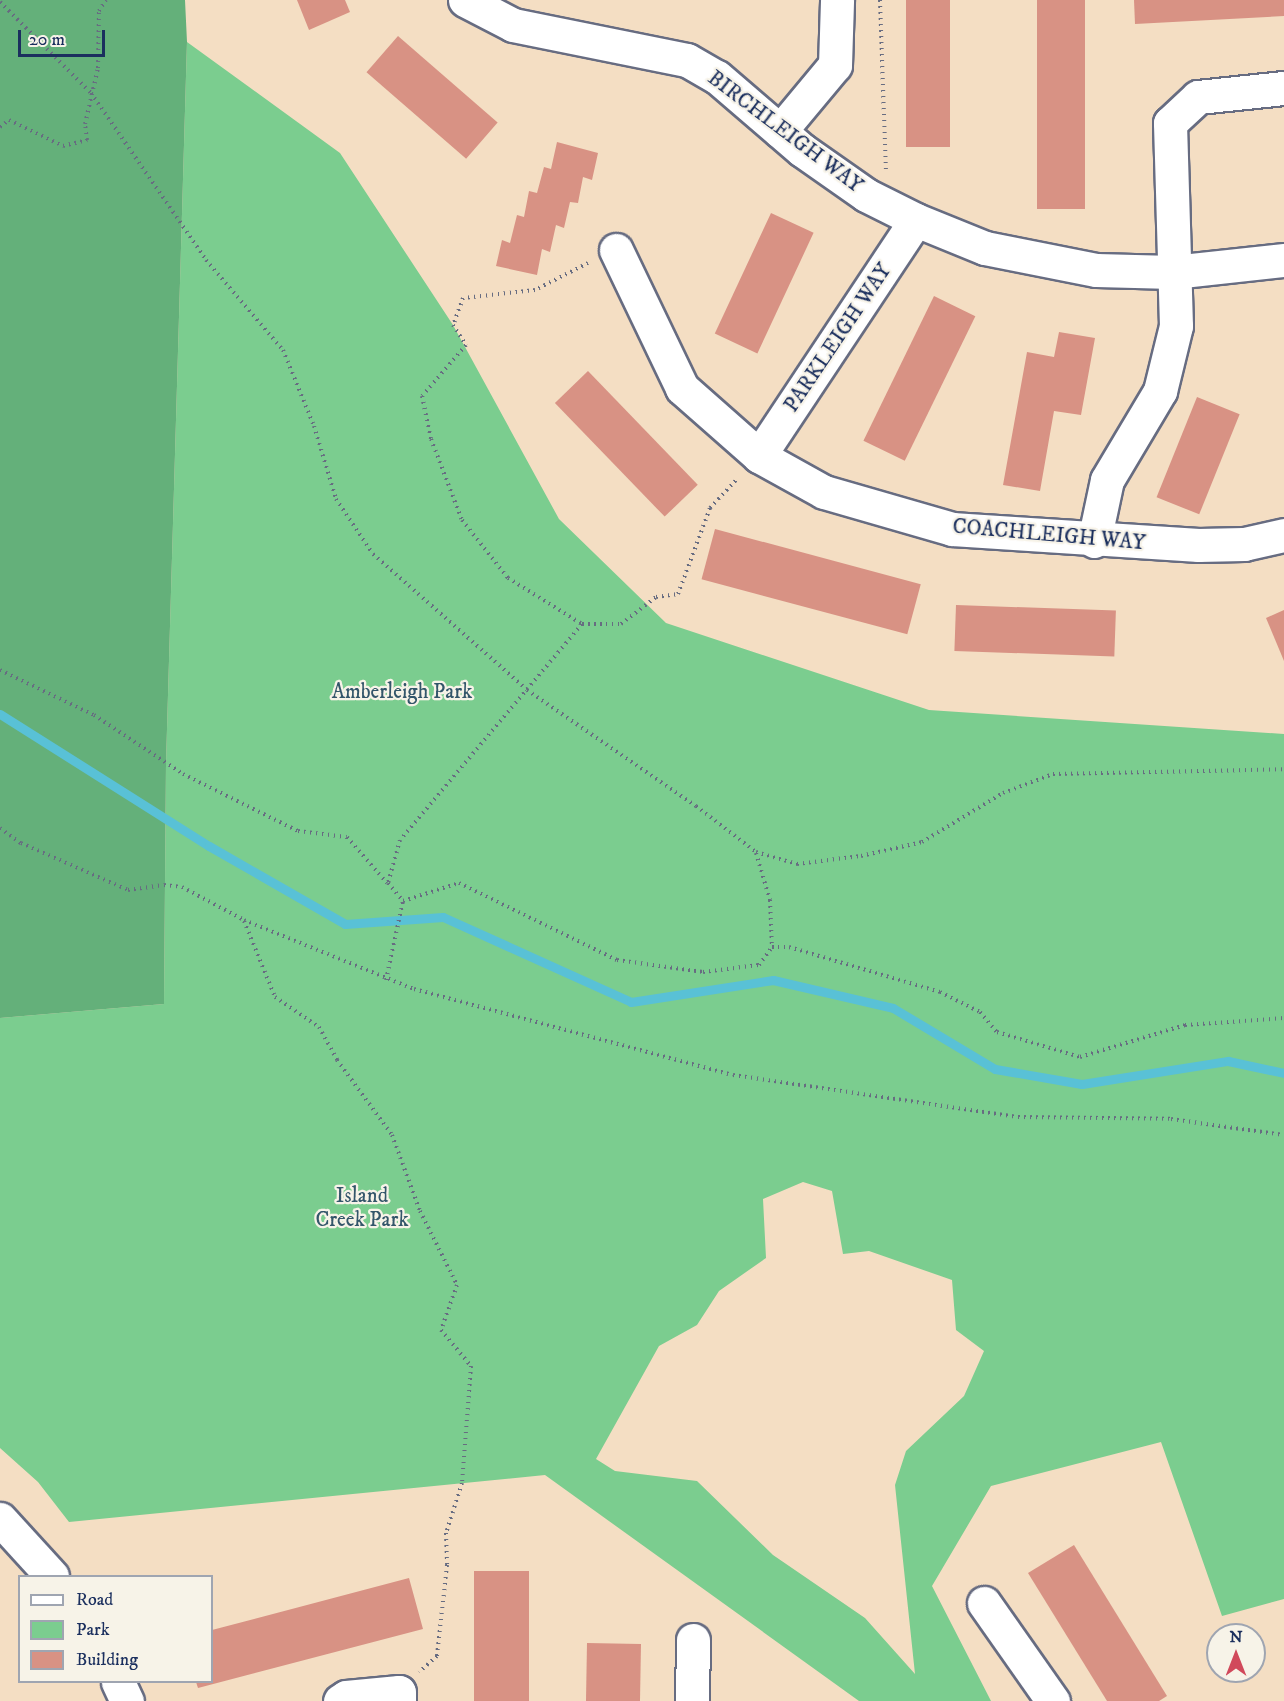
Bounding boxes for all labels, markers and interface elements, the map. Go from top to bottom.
scale bar [21,18,108,56]
text: 20 m [29,29,65,51]
street label: BIRCHLEIGH WAY [703,66,867,198]
street label: PARKLEIGH WAY [779,259,897,417]
street label: COACHLEIGH WAY [952,514,1146,556]
park label: Amberleigh Park [332,679,472,705]
park label: Island Creek Park [315,1183,409,1233]
legend [18,1575,213,1683]
text: Road [76,1589,113,1611]
text: Park [76,1619,110,1641]
north arrow [1206,1623,1266,1683]
text: N [1229,1627,1243,1647]
text: Building [76,1649,138,1671]

